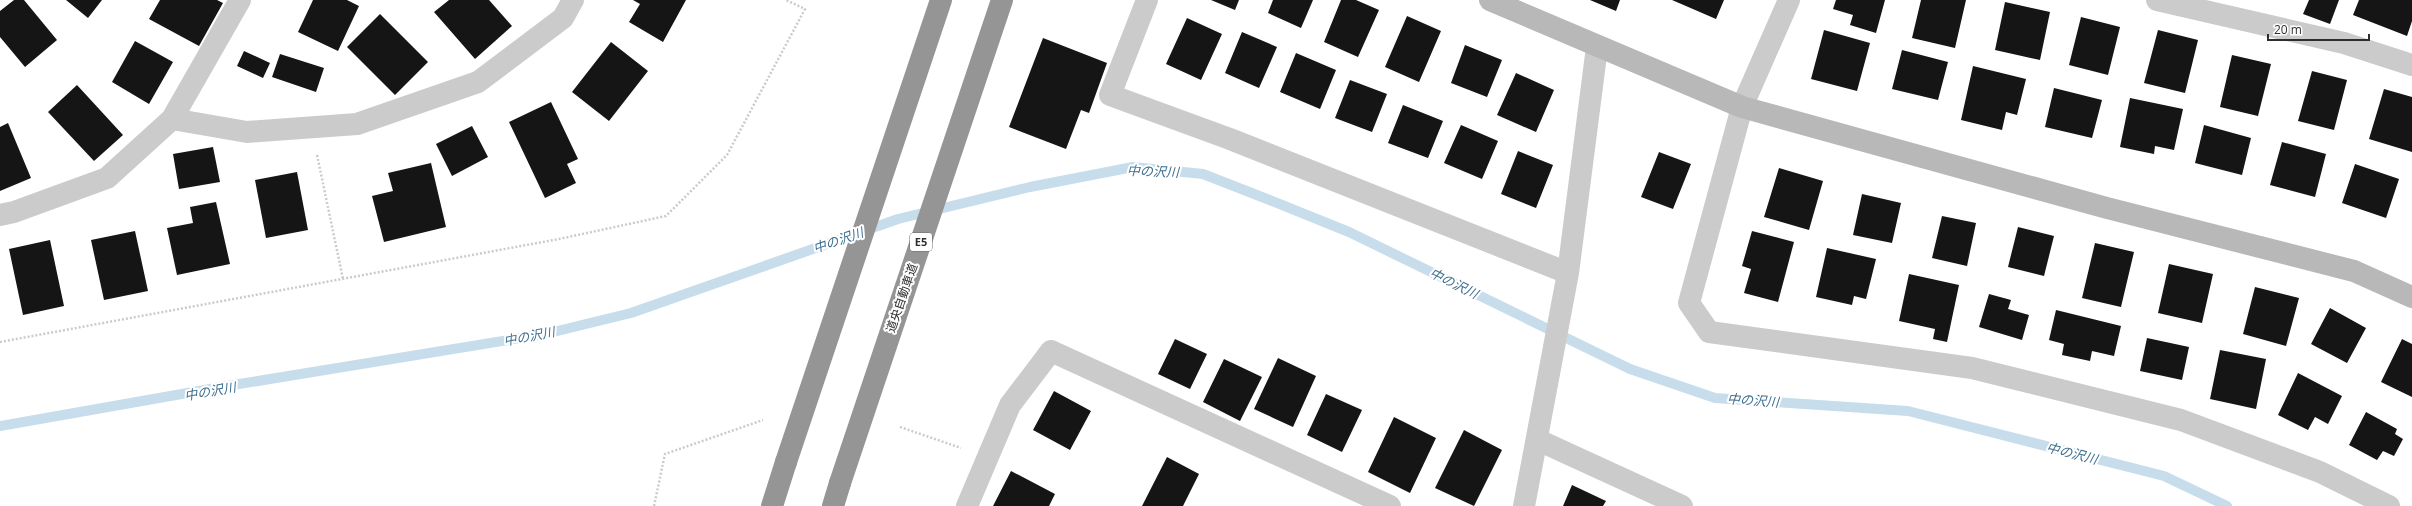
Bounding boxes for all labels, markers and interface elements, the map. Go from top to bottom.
scale bar [2268,16,2369,42]
text: 20 m [2274,21,2302,38]
water label: 中の沢川 [1127,161,1181,181]
water label: 中の沢川 [810,222,867,257]
road number: E5 [910,233,932,251]
street label: 道央自動車道 [882,261,921,335]
water label: 中の沢川 [1427,264,1483,303]
water label: 中の沢川 [502,322,558,350]
water label: 中の沢川 [183,377,239,404]
water label: 中の沢川 [1726,389,1782,411]
water label: 中の沢川 [2045,438,2101,469]

